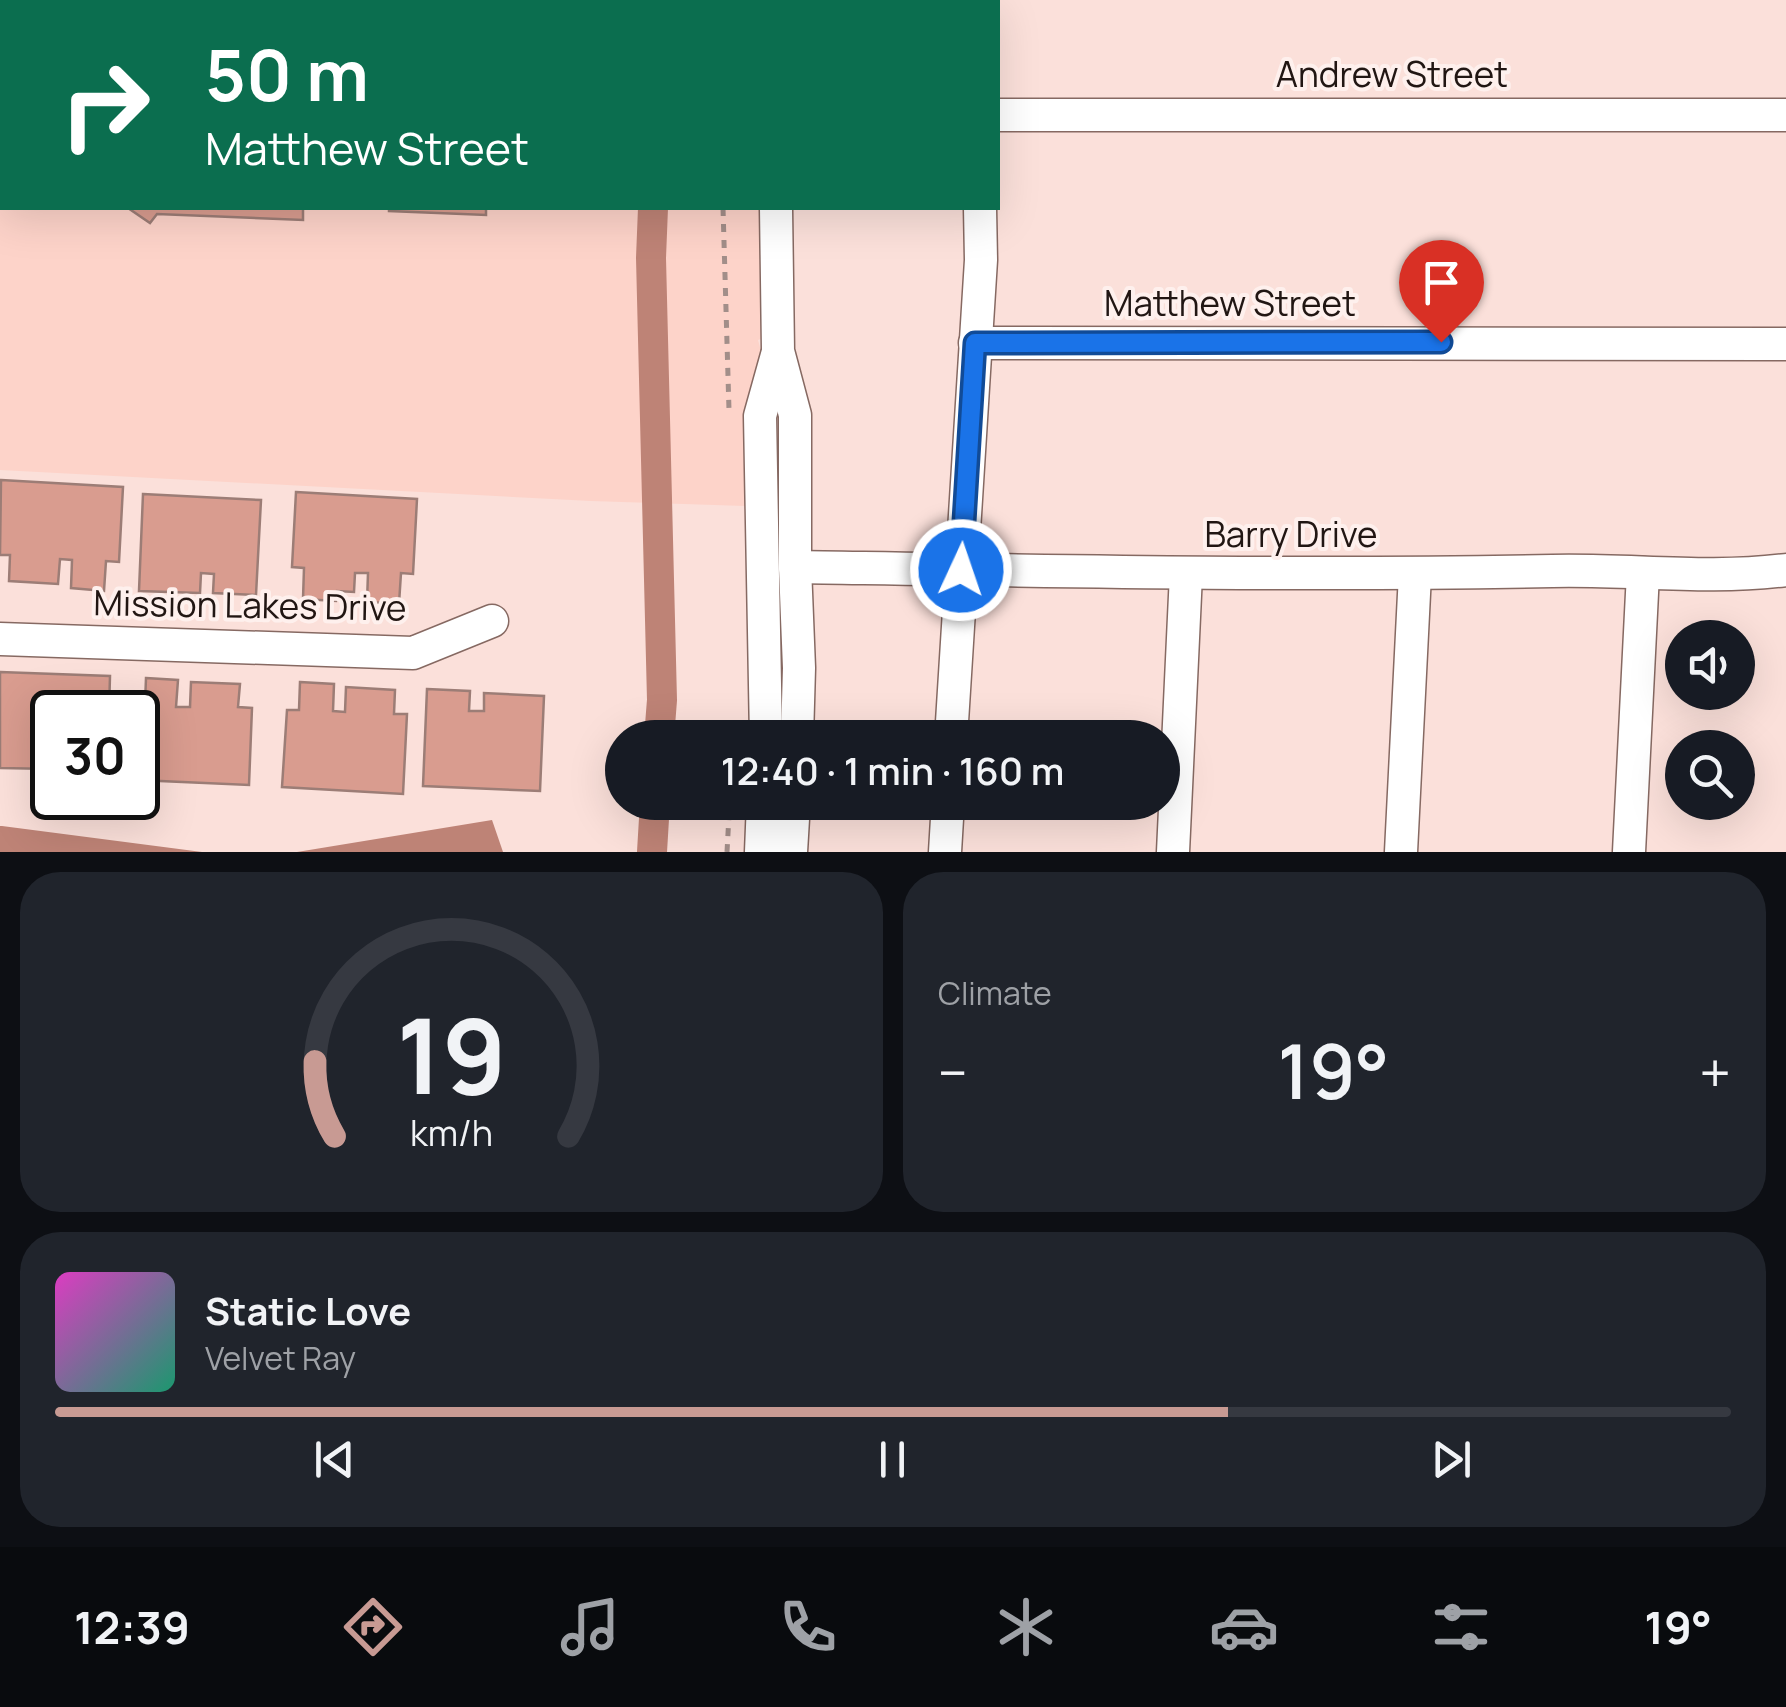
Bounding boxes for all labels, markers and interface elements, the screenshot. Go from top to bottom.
text: 50 m [205,26,369,122]
icon: right [40,40,170,170]
street label: Andrew Street [1276,50,1508,98]
text: Matthew Street [205,117,529,179]
pin [1399,240,1484,343]
icon: arrive [1414,255,1469,310]
street label: Matthew Street [1104,279,1356,327]
street label: Barry Drive [1204,510,1378,558]
position arrow [909,518,1013,622]
street label: Mission Lakes Drive [93,578,407,632]
map controls [1665,620,1755,820]
button: sound [1665,620,1755,710]
speed limit sign: 30 [30,690,160,820]
button: search [1665,730,1755,820]
text: 12:40 · 1 min · 160 m [721,744,1064,796]
text: Climate [938,971,1052,1015]
text: 19 [396,983,507,1125]
text: 19° [1277,1019,1390,1122]
text: − [938,1034,968,1110]
text: + [1699,1034,1731,1110]
text: km/h [410,1108,493,1157]
text: Static Love [205,1284,411,1336]
text: Velvet Ray [205,1336,356,1380]
icon: previous [307,1432,362,1487]
icon: pause [865,1432,920,1487]
icon: next [1424,1432,1479,1487]
icon: directions [338,1592,408,1662]
icon: music [555,1592,625,1662]
icon: phone [773,1592,843,1662]
icon: climate [991,1592,1061,1662]
icon: car [1209,1592,1279,1662]
icon: filters [1426,1592,1496,1662]
text: 12:39 [74,1596,190,1658]
text: 19° [1644,1596,1712,1658]

